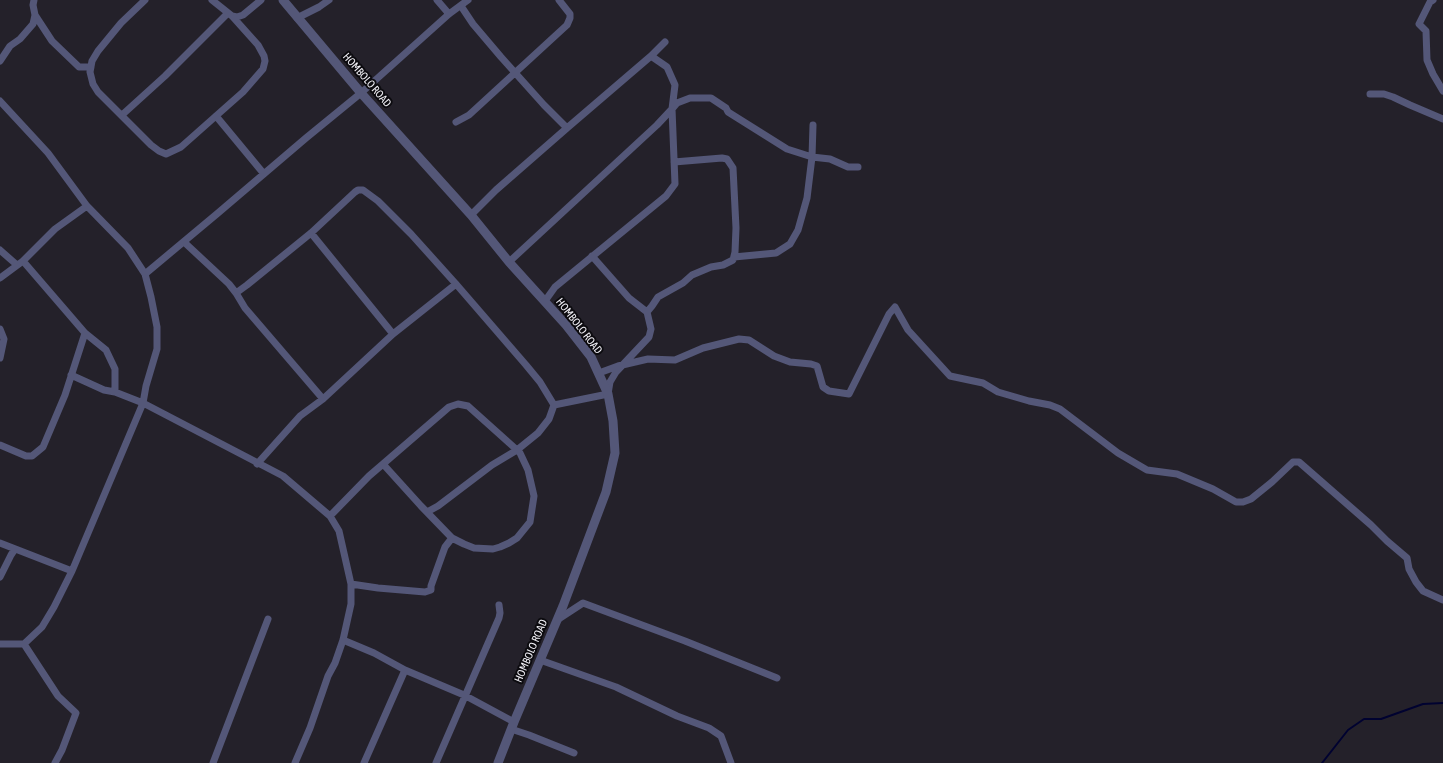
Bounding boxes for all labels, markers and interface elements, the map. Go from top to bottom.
street label: HOMBOLO ROAD [340,50,394,110]
street label: HOMBOLO ROAD [553,295,605,357]
street label: HOMBOLO ROAD [512,618,550,684]

